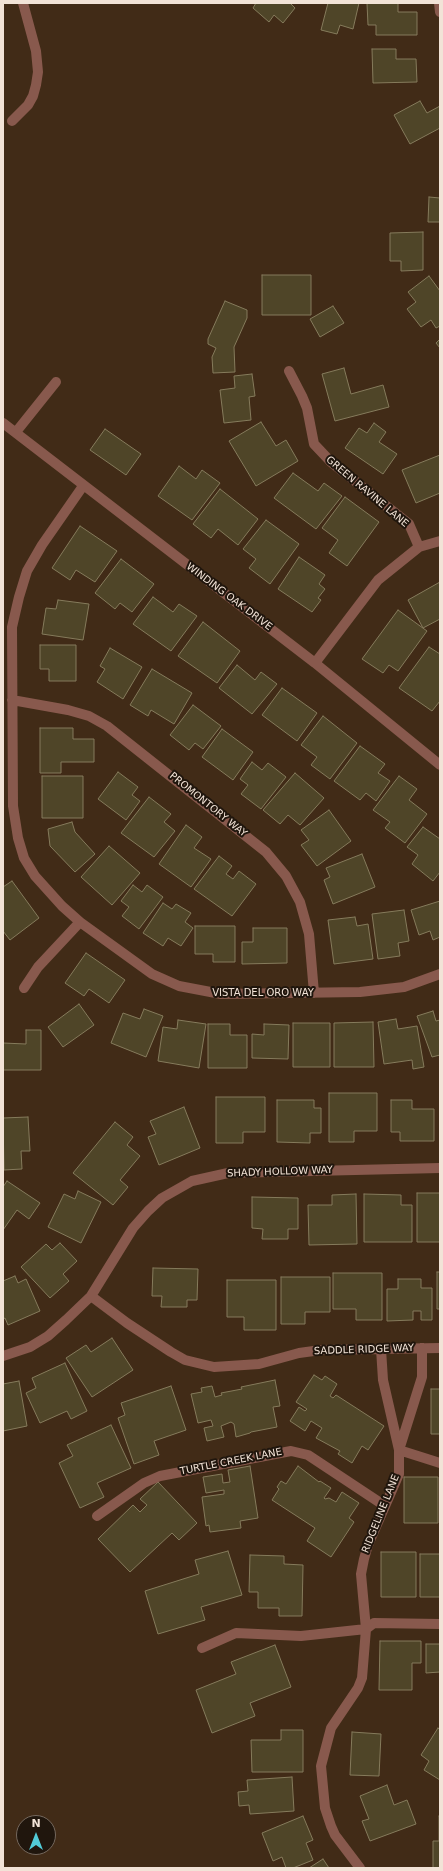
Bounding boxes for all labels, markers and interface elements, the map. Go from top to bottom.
street label: GREEN RAVINE LANE [323,454,411,530]
street label: WINDING OAK DRIVE [184,561,274,633]
street label: PROMONTORY WAY [167,770,249,840]
street label: VISTA DEL ORO WAY [212,987,314,999]
street label: SHADY HOLLOW WAY [227,1164,333,1180]
street label: SADDLE RIDGE WAY [314,1342,414,1358]
street label: TURTLE CREEK LANE [179,1446,283,1478]
street label: RIDGELINE LANE [360,1473,402,1555]
north arrow [16,1815,56,1855]
text: N [31,1817,41,1830]

